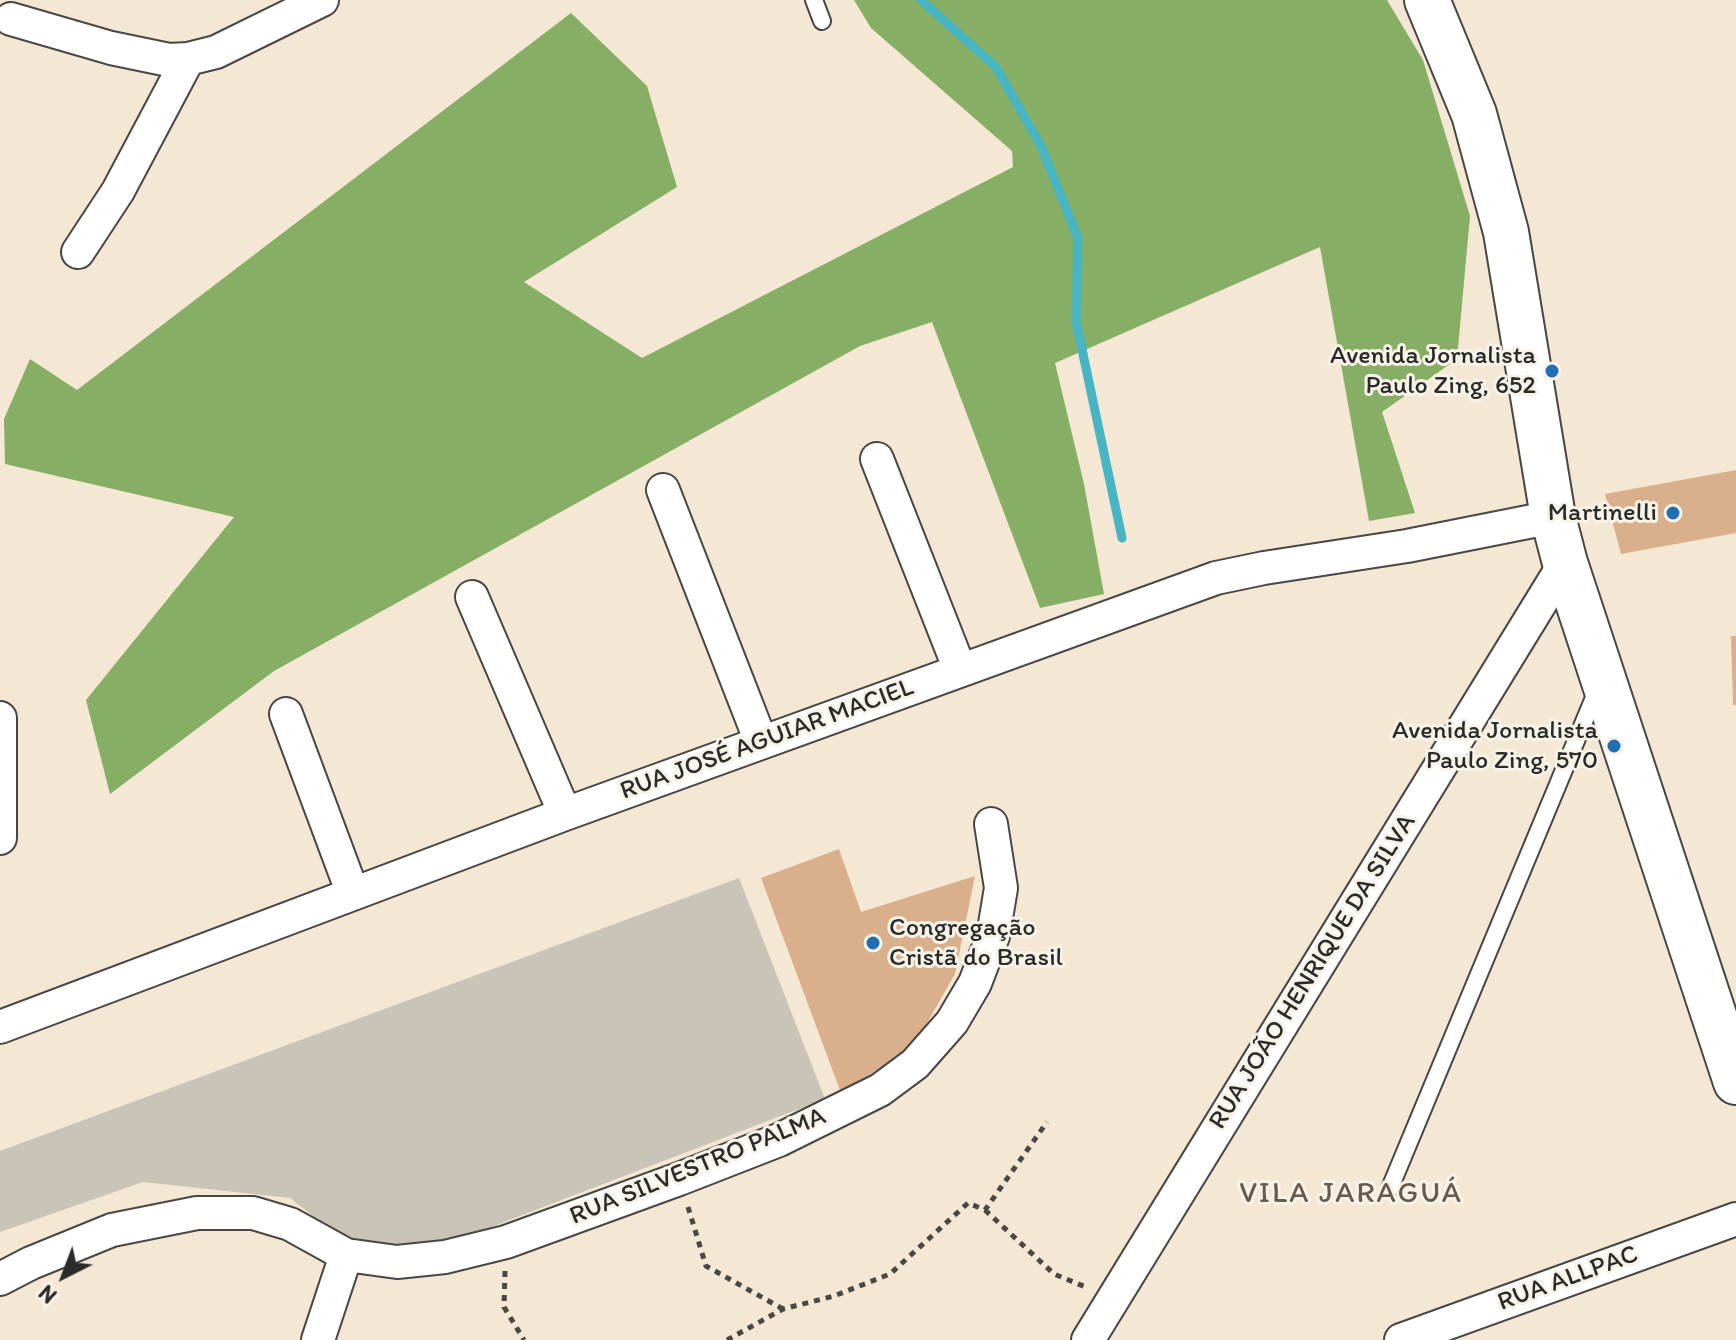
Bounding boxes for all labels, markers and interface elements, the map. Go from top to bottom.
place label: Avenida Jornalista Paulo Zing, 652 [1330,340,1536,402]
marker: Avenida Jornalista Paulo Zing, 652 [1543,362,1561,380]
place label: Martinelli [1548,497,1657,529]
marker: Martinelli [1664,504,1682,522]
street label: RUA JOSÉ AGUIAR MACIEL [616,672,918,808]
place label: Avenida Jornalista Paulo Zing, 570 [1392,715,1598,776]
marker: Avenida Jornalista Paulo Zing, 570 [1605,737,1623,755]
street label: RUA JOÃO HENRIQUE DA SILVA [1203,809,1423,1135]
place label: Congregação Cristã do Brasil [889,912,1063,974]
marker: Congregação Cristã do Brasil [864,934,882,952]
street label: RUA SILVESTRO PALMA [565,1101,831,1233]
district label: VILA JARAGUÁ [1239,1176,1463,1212]
north arrow [24,1236,104,1316]
street label: RUA ALLPAC [1494,1239,1642,1319]
text: N [33,1279,62,1309]

